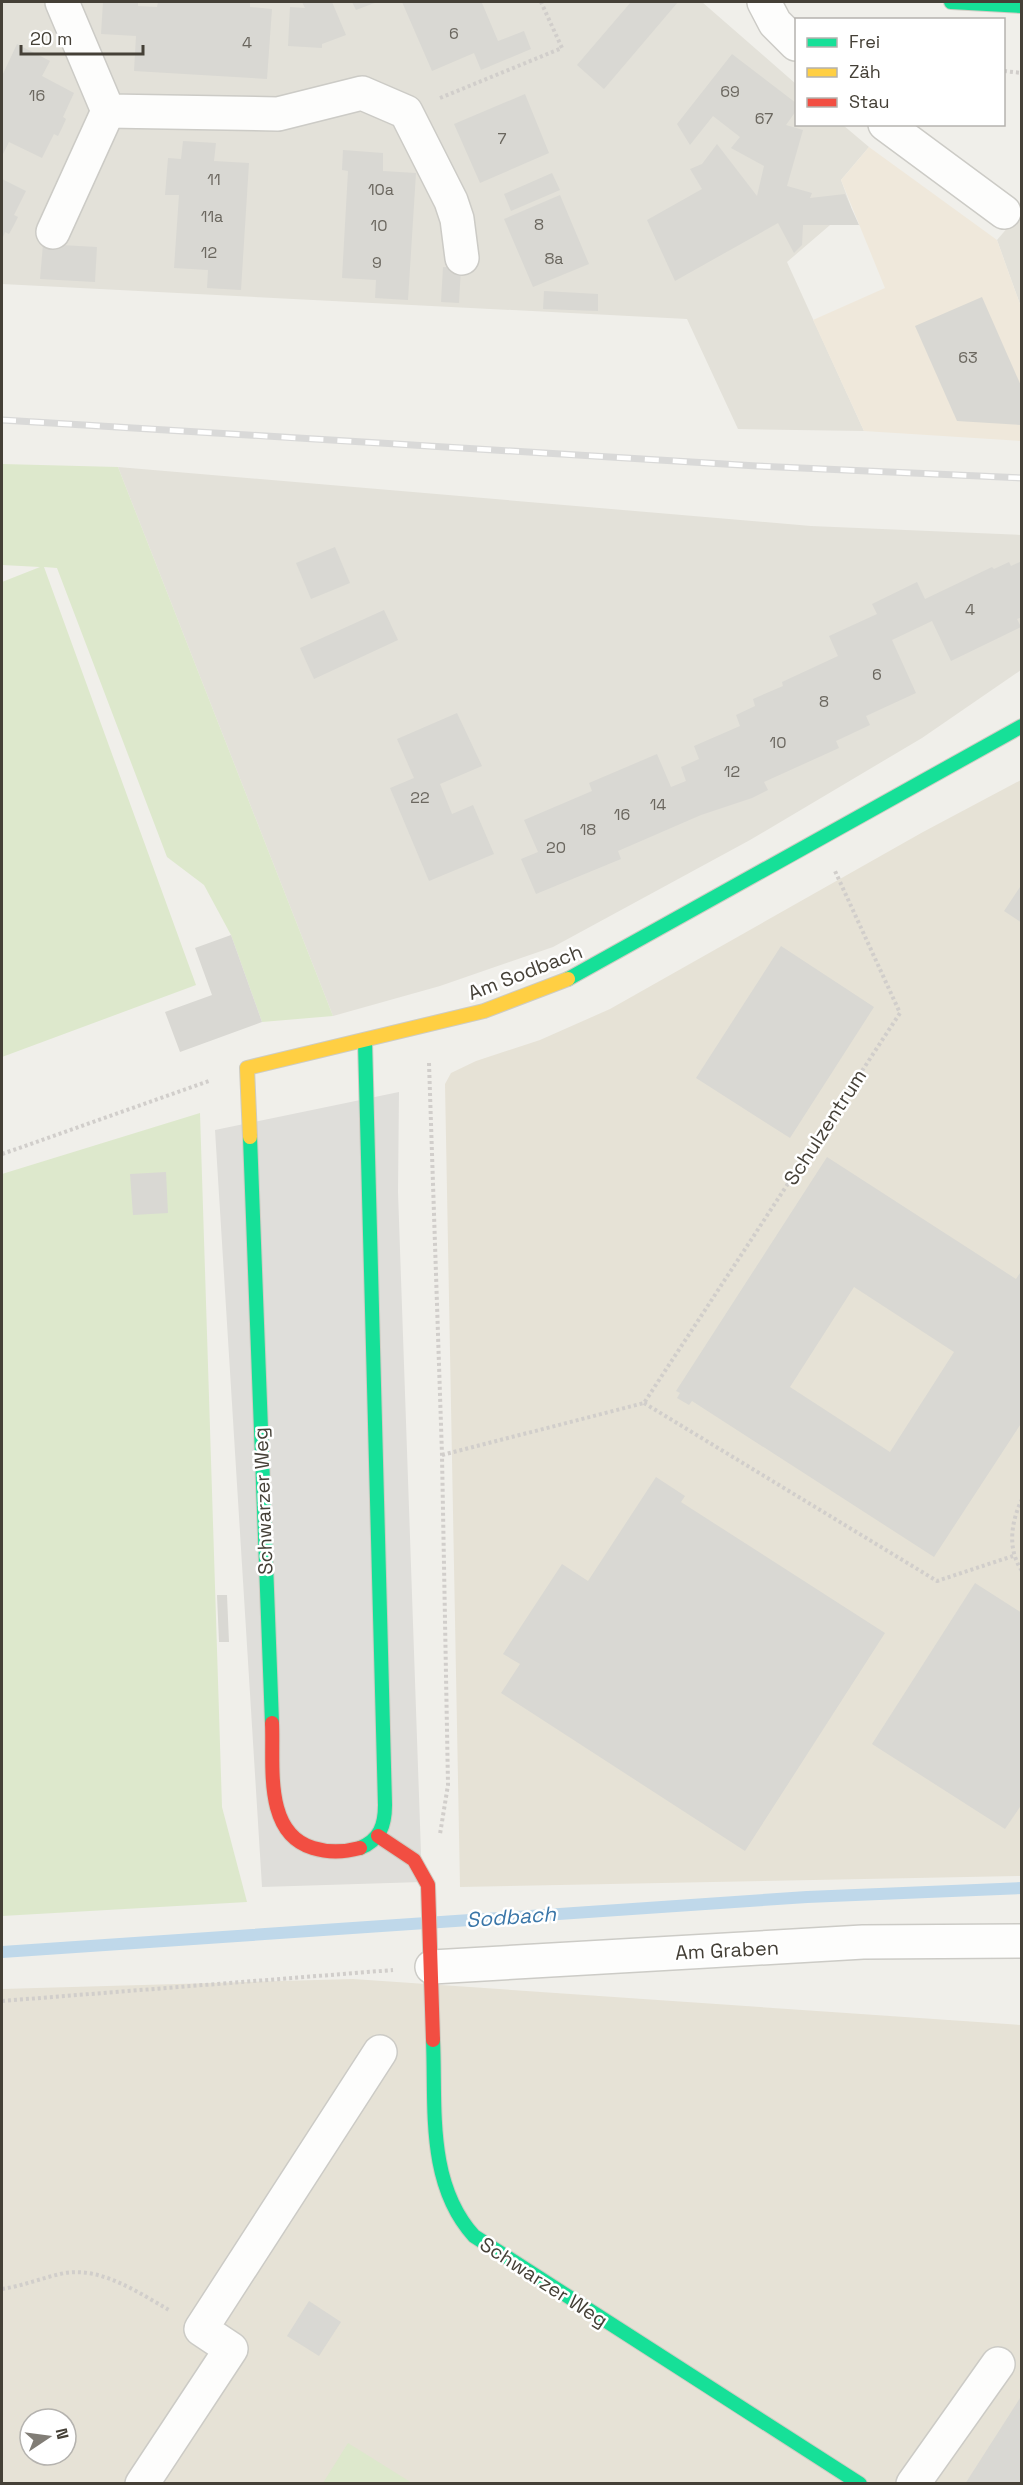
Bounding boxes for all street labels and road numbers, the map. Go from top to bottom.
street label: Am Sodbach [464,938,586,1006]
street label: Schulzentrum [778,1064,872,1190]
street label: Schwarzer Weg [247,1427,279,1575]
street label: Am Graben [674,1934,780,1966]
street label: Schwarzer Weg [475,2231,613,2333]

